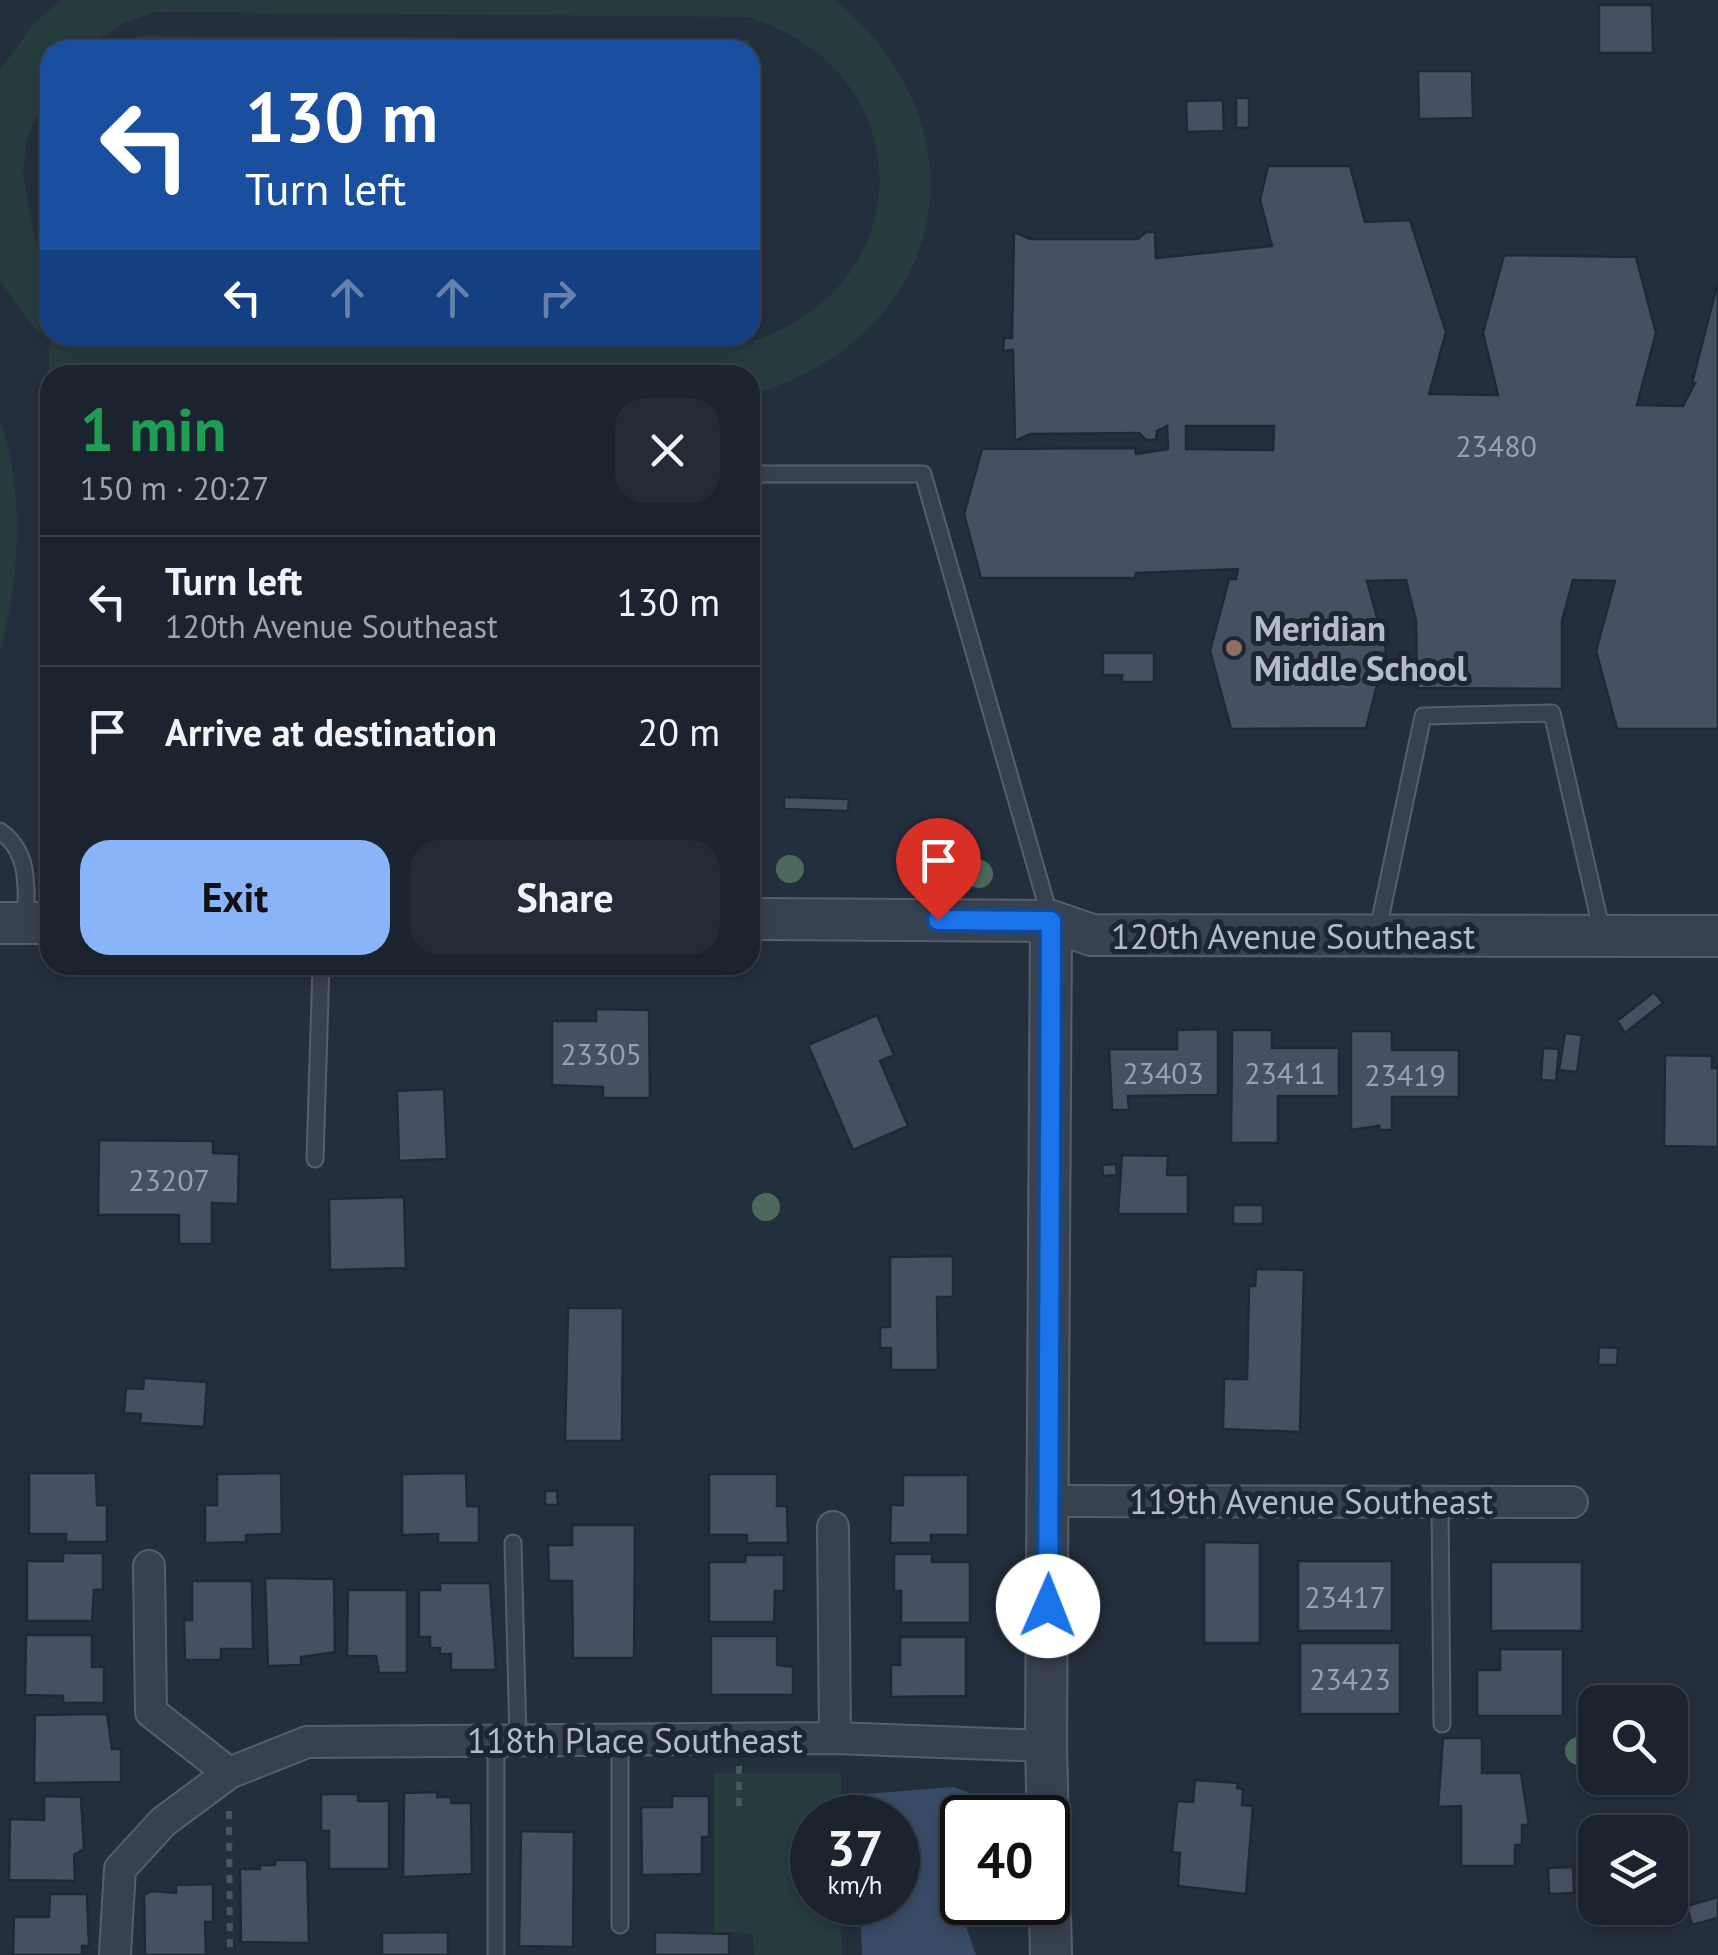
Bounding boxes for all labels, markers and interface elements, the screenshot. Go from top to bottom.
text: 130 m [245,71,438,161]
icon: left [80,80,210,210]
text: Turn left [245,159,406,217]
icon: left [215,270,270,325]
icon: ahead [320,270,375,325]
icon: ahead [425,270,480,325]
icon: right [530,270,585,325]
text: 1 min [80,390,226,468]
button: close [615,398,720,503]
house number: 23480 [1455,426,1537,465]
text: 150 m · 20:27 [80,467,269,509]
text: Turn left [165,556,302,605]
icon: left [80,574,135,629]
text: 130 m [617,577,720,626]
text: 120th Avenue Southeast [165,605,498,647]
place label: Meridian Middle School [1254,605,1467,691]
marker: Meridian Middle School [1223,637,1245,659]
icon: arrive [80,704,135,759]
text: Arrive at destination [165,707,497,756]
text: 20 m [638,707,720,756]
pin [896,818,981,921]
icon: arrive [911,833,966,888]
button: Exit [80,840,390,955]
button: Share [410,840,720,955]
street label: 120th Avenue Southeast [1111,913,1475,959]
house number: 23305 [560,1034,642,1073]
house number: 23403 [1122,1053,1204,1092]
house number: 23411 [1244,1053,1326,1092]
house number: 23419 [1364,1055,1446,1094]
house number: 23207 [128,1160,210,1199]
street label: 119th Avenue Southeast [1129,1478,1493,1524]
position arrow [996,1554,1100,1658]
house number: 23417 [1304,1577,1386,1616]
house number: 23423 [1309,1659,1391,1698]
map controls [1578,1685,1688,1925]
button: search [1578,1685,1688,1795]
street label: 118th Place Southeast [467,1717,803,1763]
speed limit sign: 40 [940,1795,1070,1925]
text: 37 [827,1815,883,1880]
button: layers [1578,1815,1688,1925]
text: km/h [828,1869,882,1901]

